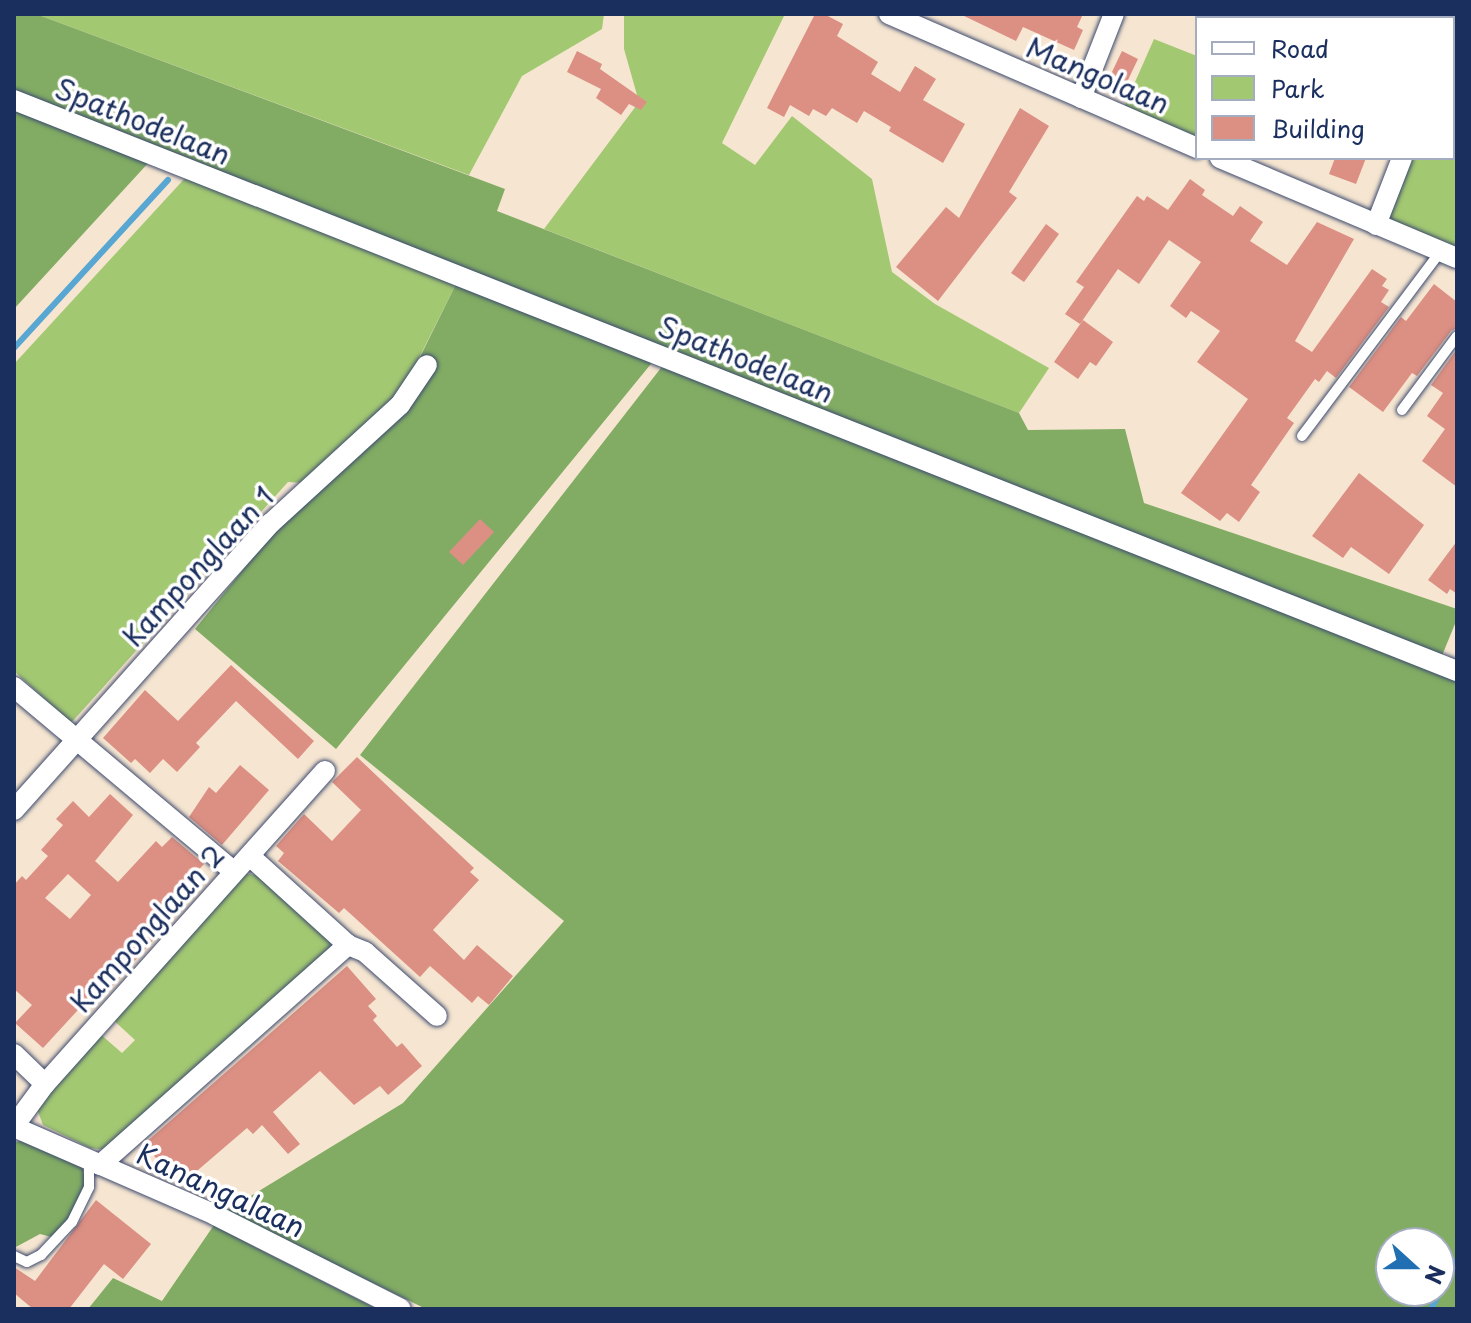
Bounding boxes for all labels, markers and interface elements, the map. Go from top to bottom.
legend [1195,16,1455,160]
street label: Mangolaan [1021,30,1175,120]
text: Road [1271,30,1329,66]
text: Park [1271,70,1325,106]
street label: Spathodelaan [51,71,235,171]
text: Building [1271,110,1365,146]
street label: Spathodelaan [654,309,838,409]
street label: Kamponglaan 1 [116,479,280,653]
street label: Kamponglaan 2 [63,838,231,1018]
street label: Kanangalaan [132,1136,310,1244]
north arrow [1375,1227,1455,1307]
text: N [1417,1261,1455,1289]

